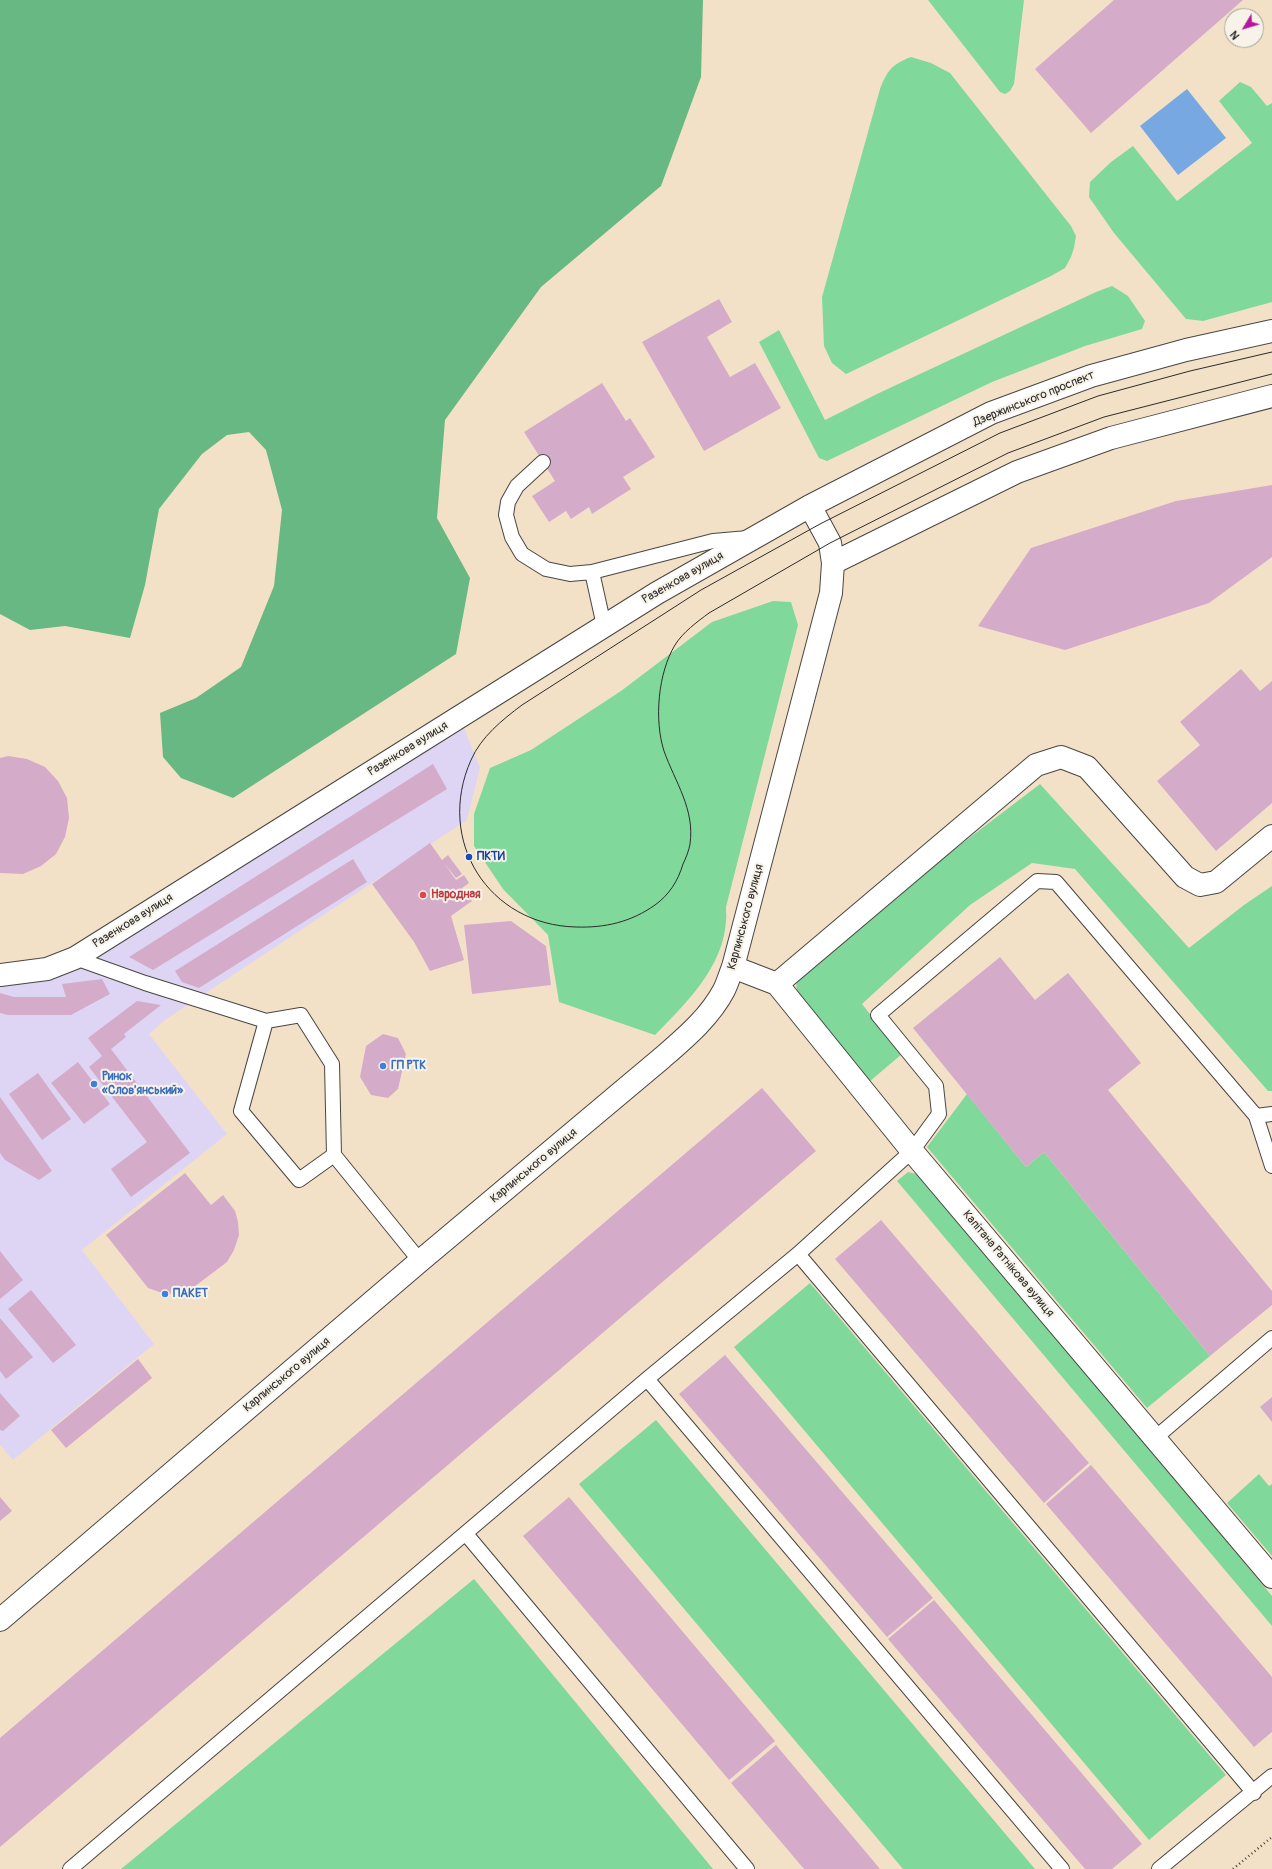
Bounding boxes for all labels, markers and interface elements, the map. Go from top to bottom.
north arrow [1224,8,1264,48]
text: N [1228,28,1242,42]
street label: Дзержинського проспект [971,368,1097,430]
street label: Разенкова вулиця [640,549,726,607]
street label: Разенкова вулиця [365,719,451,779]
place label: ПКТИ [477,850,505,864]
marker: ПКТИ [464,852,474,862]
street label: Карпинського вулиця [725,863,767,971]
place label: Народная [431,888,481,902]
marker: Народная [418,890,428,900]
street label: Разенкова вулиця [90,891,176,951]
place label: ГП РТК [391,1059,426,1073]
marker: ГП РТК [378,1061,388,1071]
place label: Ринок «Слов'янський» [102,1070,183,1098]
marker: Ринок «Слов'янський» [89,1079,99,1089]
street label: Карпинського вулиця [488,1126,580,1206]
street label: Капітана Ратнікова вулиця [959,1208,1057,1320]
place label: ПАКЕТ [173,1287,208,1301]
marker: ПАКЕТ [160,1289,170,1299]
street label: Карпинського вулиця [241,1335,333,1415]

